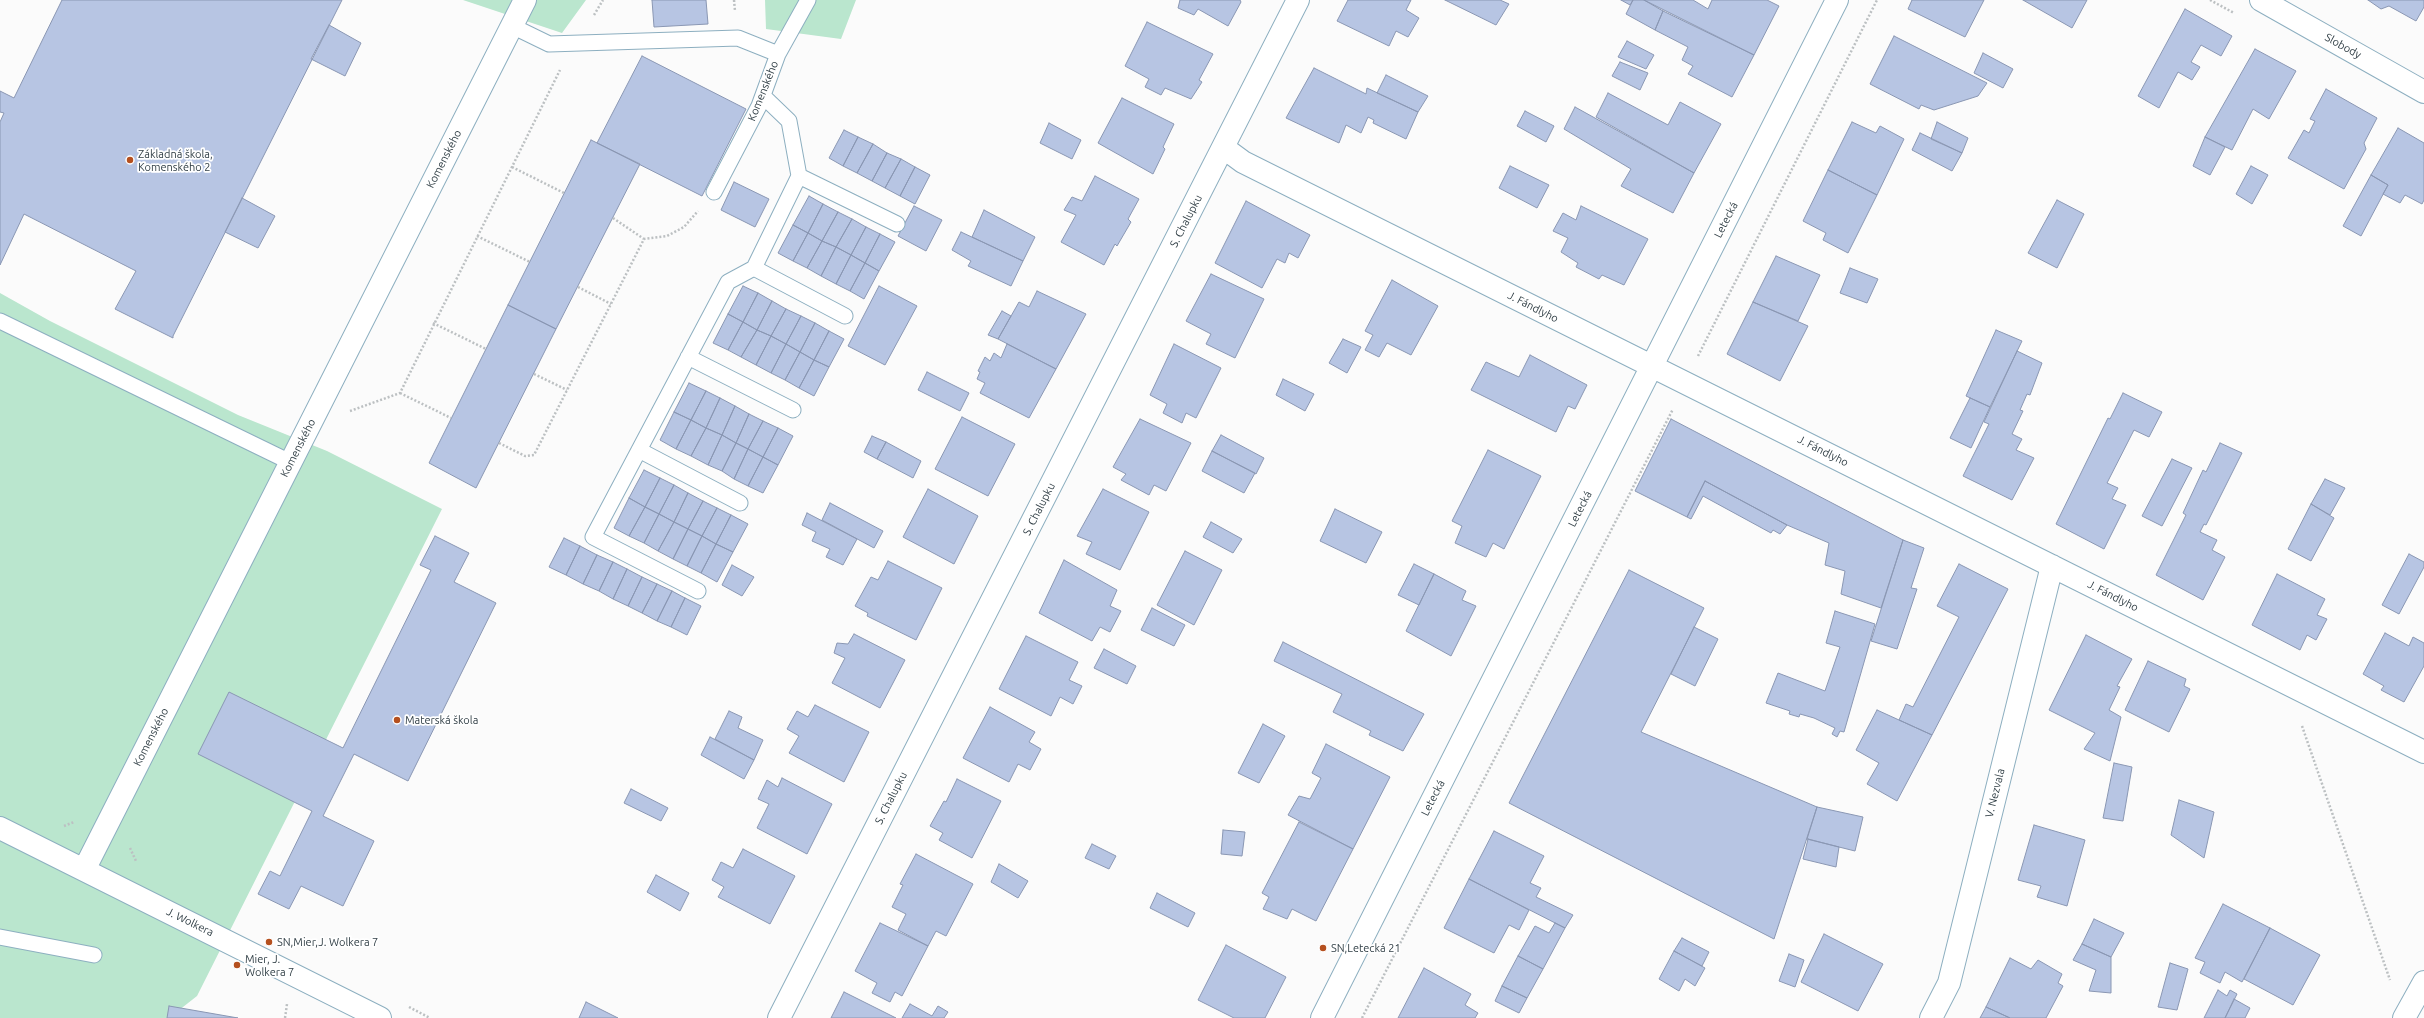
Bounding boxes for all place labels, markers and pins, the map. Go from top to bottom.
place label: Základná škola, Komenského 2 [138,147,213,173]
marker: Základná škola, Komenského 2 [125,155,135,165]
place label: Materská škola [405,713,478,727]
marker: Materská škola [392,715,402,725]
place label: SN,Mier,J. Wolkera 7 [277,935,378,949]
marker: SN,Mier,J. Wolkera 7 [264,937,274,947]
place label: SN,Letecká 21 [1331,941,1401,955]
marker: SN,Letecká 21 [1318,943,1328,953]
place label: Mier, J. Wolkera 7 [245,952,294,978]
marker: Mier, J. Wolkera 7 [232,960,242,970]

